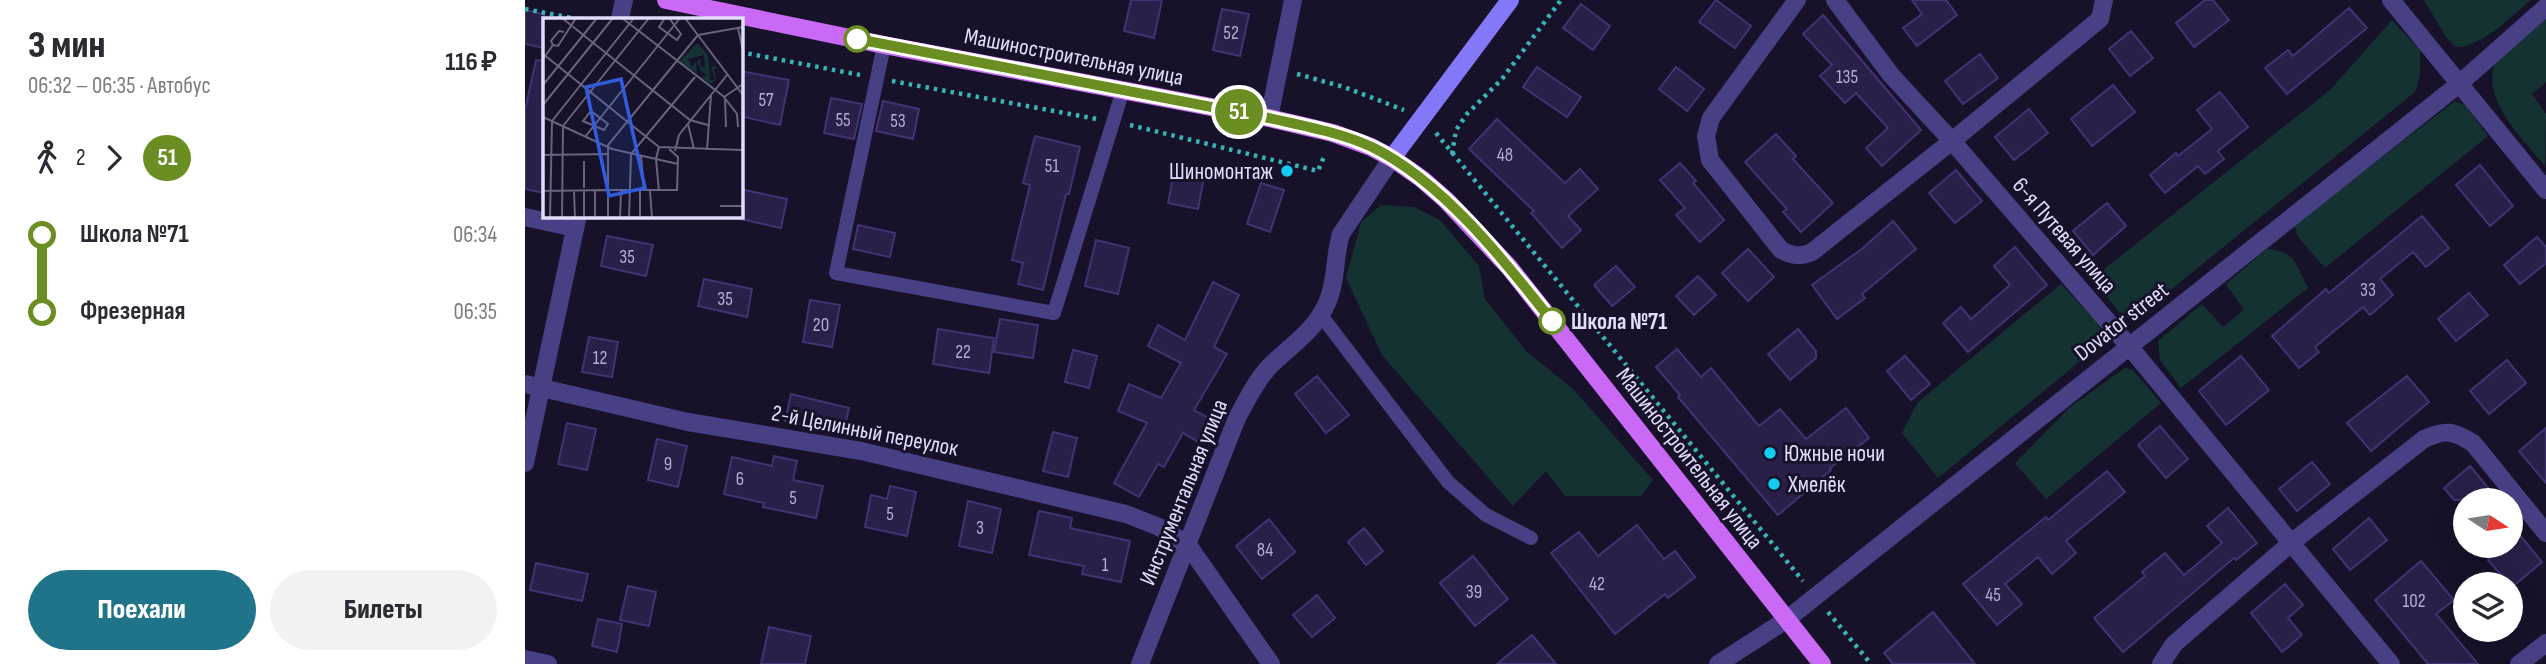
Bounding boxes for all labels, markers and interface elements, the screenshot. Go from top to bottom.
inset map [543,18,742,217]
street label: Машиностроительная улица [962,22,1186,92]
house number: 52 [1223,22,1239,45]
text: 3 мин [28,23,105,68]
unlabelled marker [844,26,870,52]
text: 116 ₽ [445,47,497,78]
house number: 135 [1836,66,1858,89]
text: 06:32 – 06:35 · Автобус [28,72,211,100]
house number: 57 [758,89,774,112]
line badge: 51 [1207,89,1271,135]
text: 51 [1229,97,1249,126]
house number: 55 [835,109,851,132]
house number: 53 [890,110,906,133]
icon: walk [28,139,66,177]
icon: forward [95,139,133,177]
text: 51 [157,143,177,172]
text: 2 [76,144,85,172]
house number: 48 [1497,144,1513,167]
house number: 51 [1045,155,1059,178]
place label: Шиномонтаж [1169,158,1274,186]
marker: Шиномонтаж [1279,163,1295,179]
street label: 6-я Путевая улица [2006,172,2122,299]
text: Школа №71 [80,219,189,250]
text: 06:34 [453,221,497,249]
house number: 35 [619,246,635,269]
street label: Dovator street [2069,276,2174,367]
house number: 33 [2360,279,2376,302]
house number: 35 [717,288,733,311]
text: Фрезерная [80,296,185,327]
text: 06:35 [453,298,497,326]
marker: Школа №71 [1539,308,1565,334]
place label: Школа №71 [1571,308,1667,336]
house number: 20 [813,314,829,337]
house number: 22 [955,341,971,364]
house number: 12 [593,347,607,370]
street label: Машиностроительная улица [1610,362,1769,555]
street label: Инструментальная улица [1134,395,1234,589]
street label: 2-й Целинный переулок [769,399,961,463]
place label: Южные ночи [1784,440,1885,468]
marker: Южные ночи [1762,445,1778,461]
house number: 9 [664,453,672,476]
house number: 6 [736,468,744,491]
place label: Хмелёк [1787,471,1846,499]
marker: Хмелёк [1766,476,1782,492]
house number: 5 [789,487,797,510]
north arrow [2453,488,2523,558]
map controls [2453,488,2523,642]
house number: 5 [886,503,894,526]
house number: 3 [976,517,984,540]
house number: 84 [1257,539,1273,562]
house number: 1 [1102,554,1109,577]
button: Поехали [28,570,256,650]
button: Билеты [270,570,497,650]
button: layers [2453,572,2523,642]
house number: 42 [1589,573,1605,596]
house number: 39 [1466,581,1482,604]
house number: 45 [1985,584,2001,607]
house number: 102 [2403,590,2425,613]

